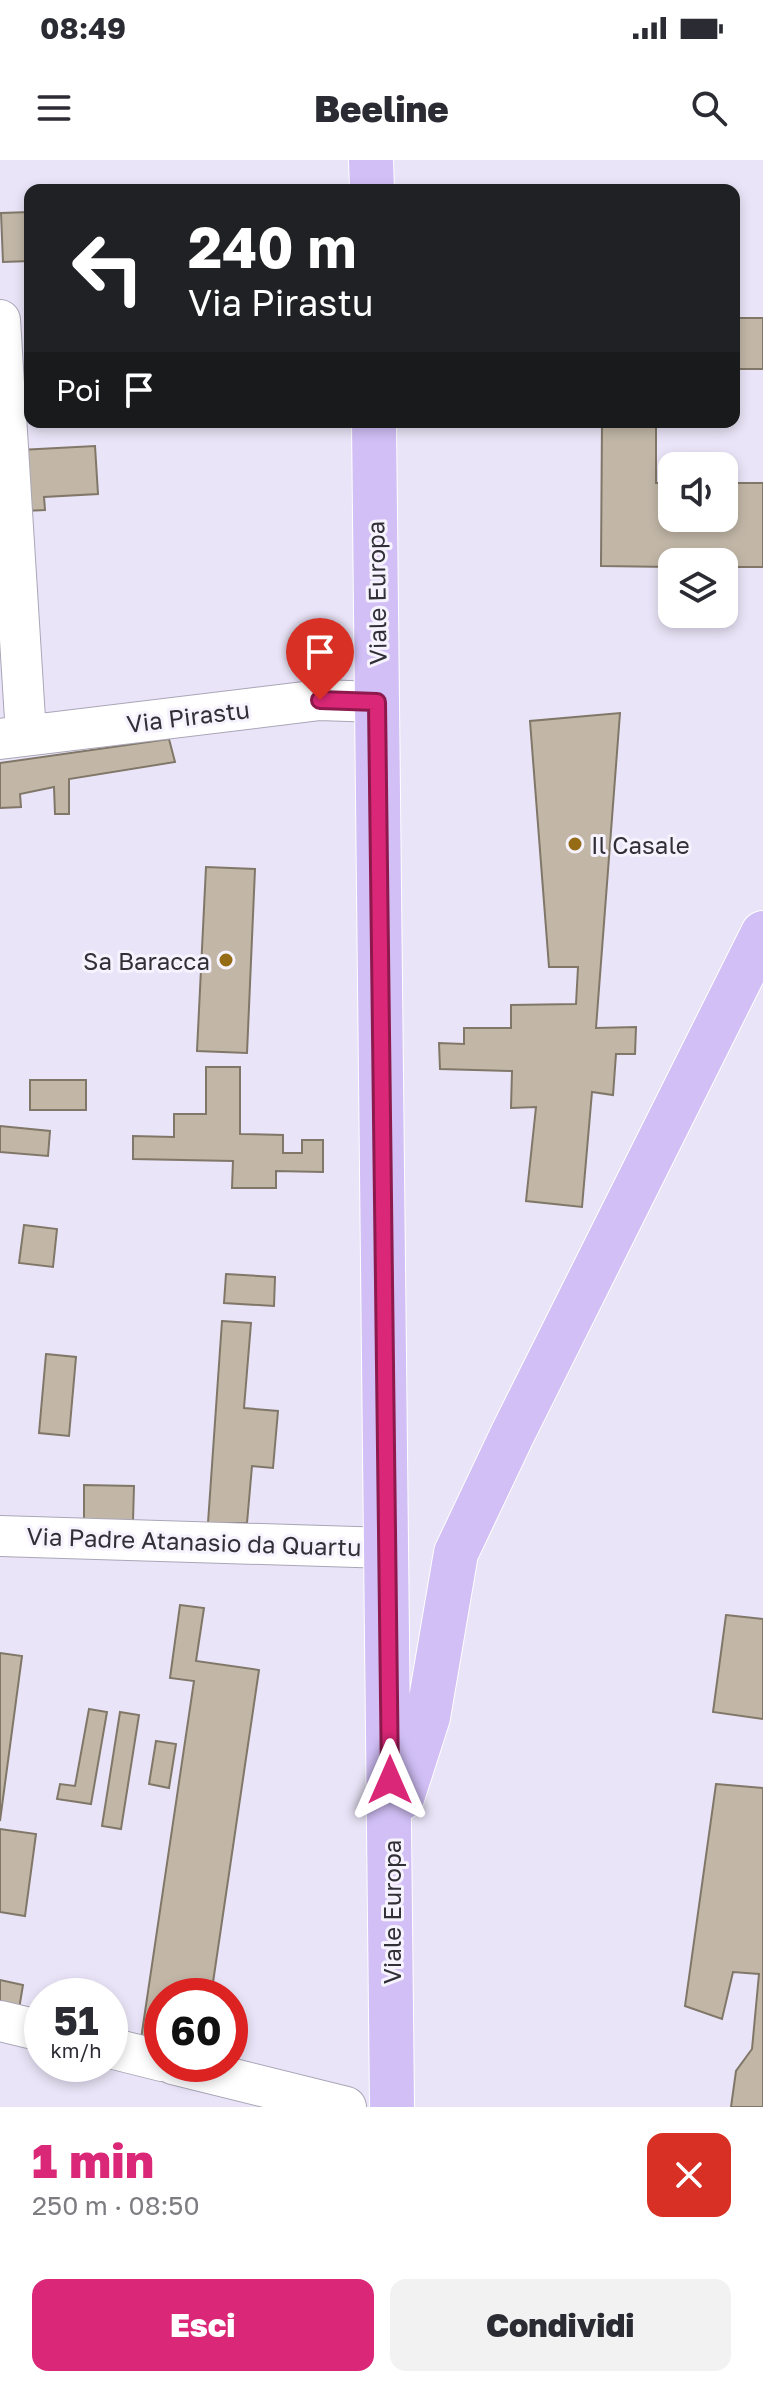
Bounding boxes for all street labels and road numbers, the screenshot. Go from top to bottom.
street label: Viale Europa [360,521,392,665]
street label: Via Pirastu [125,694,251,738]
street label: Via Padre Atanasio da Quartu [26,1521,362,1561]
street label: Viale Europa [377,1840,406,1984]

